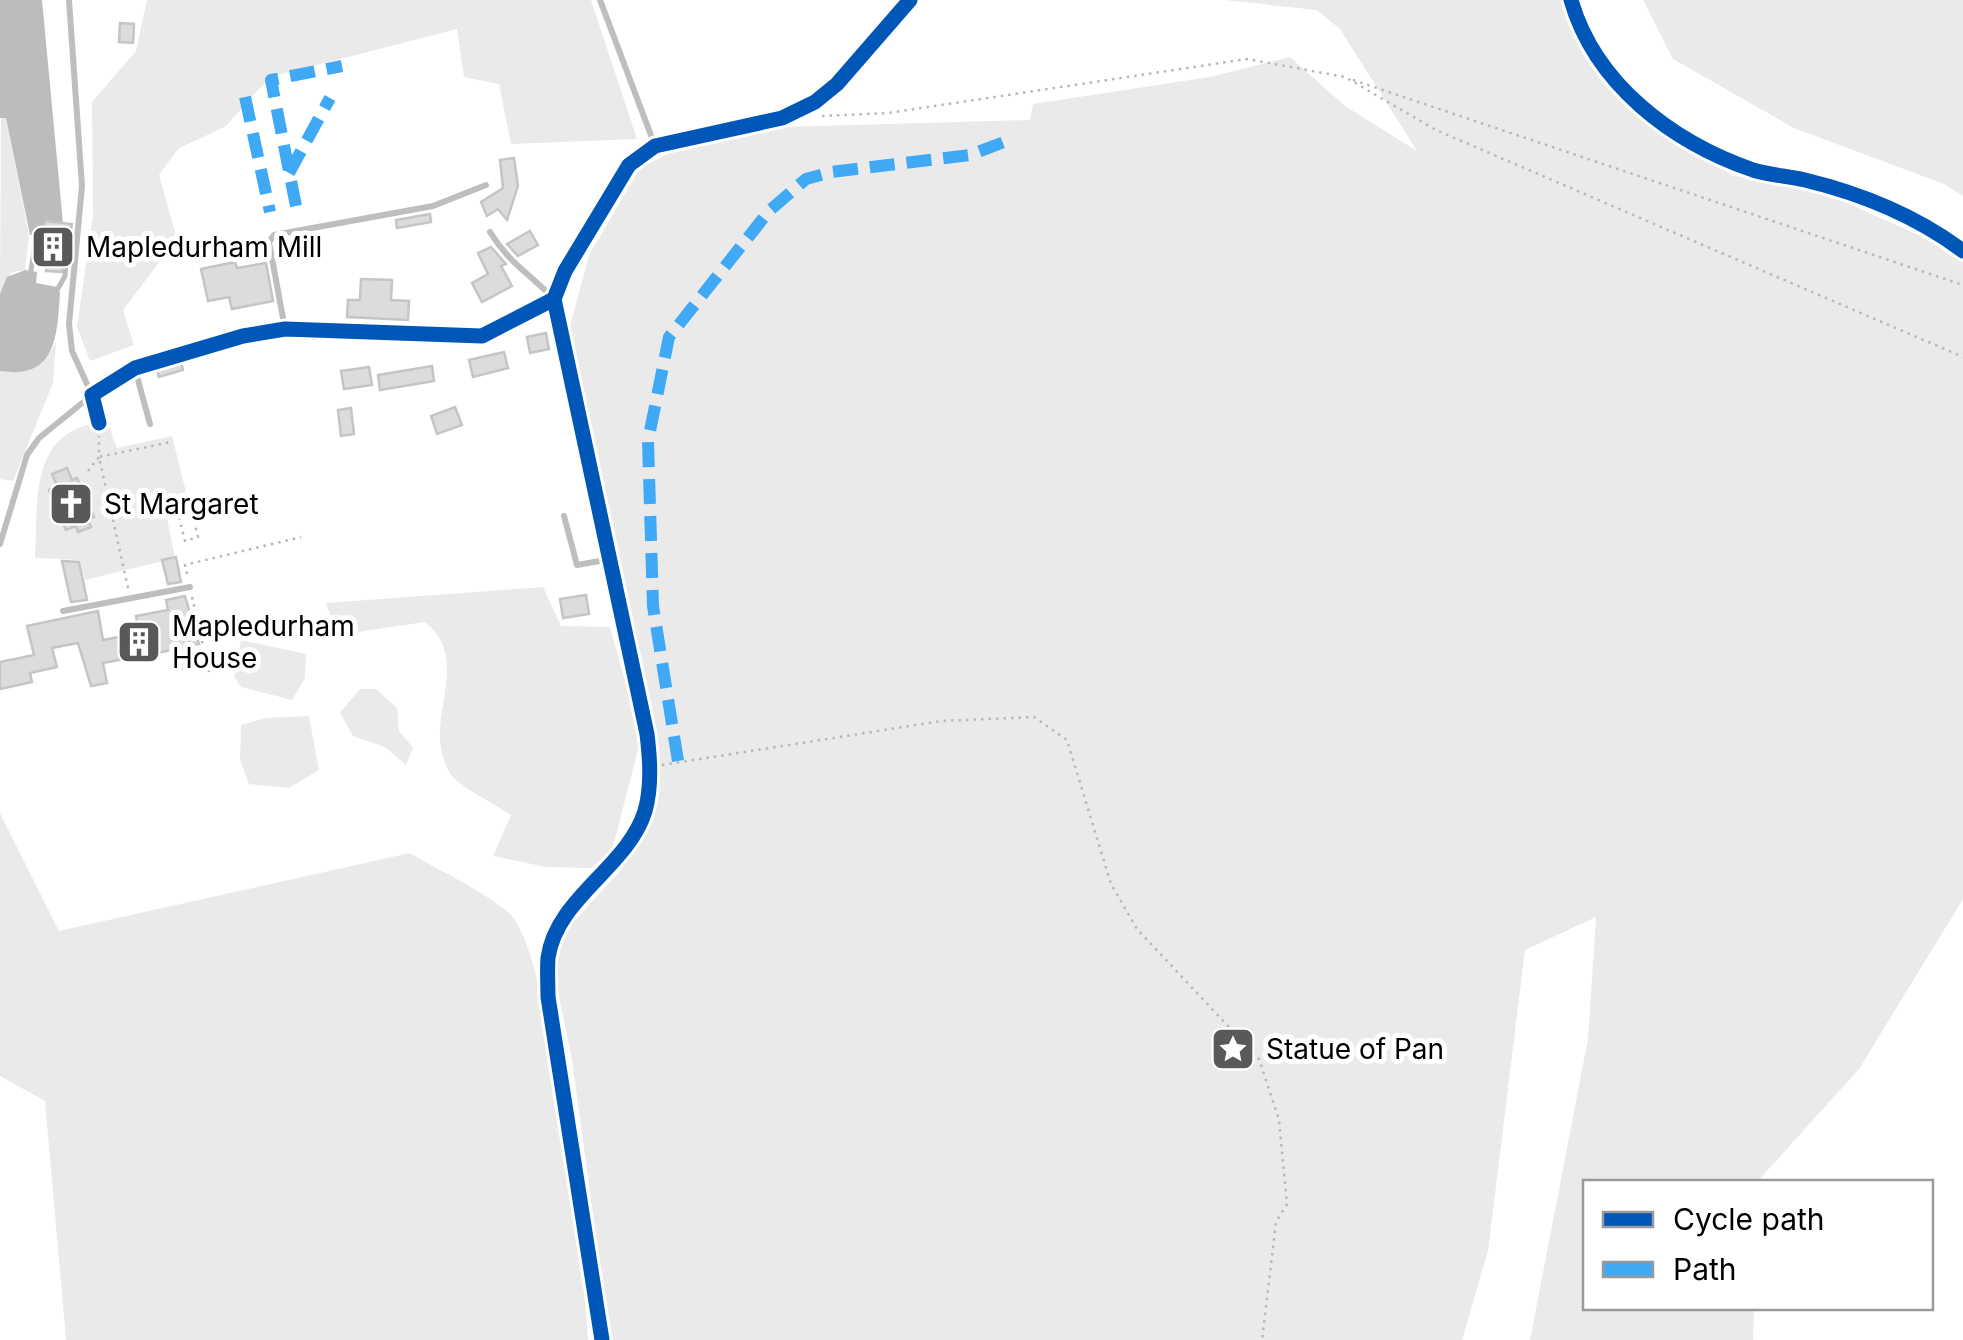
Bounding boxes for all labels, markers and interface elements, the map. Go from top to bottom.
building icon: Mapledurham Mill [30,224,76,270]
place label: Mapledurham Mill [86,230,322,264]
church icon: St Margaret [48,481,94,527]
place label: St Margaret [104,487,259,521]
place label: Mapledurham House [172,609,355,675]
building icon: Mapledurham House [116,619,162,665]
place icon: Statue of Pan [1210,1026,1256,1072]
place label: Statue of Pan [1266,1032,1444,1066]
legend [1583,1180,1933,1310]
text: Cycle path [1673,1201,1825,1237]
text: Path [1673,1251,1737,1287]

